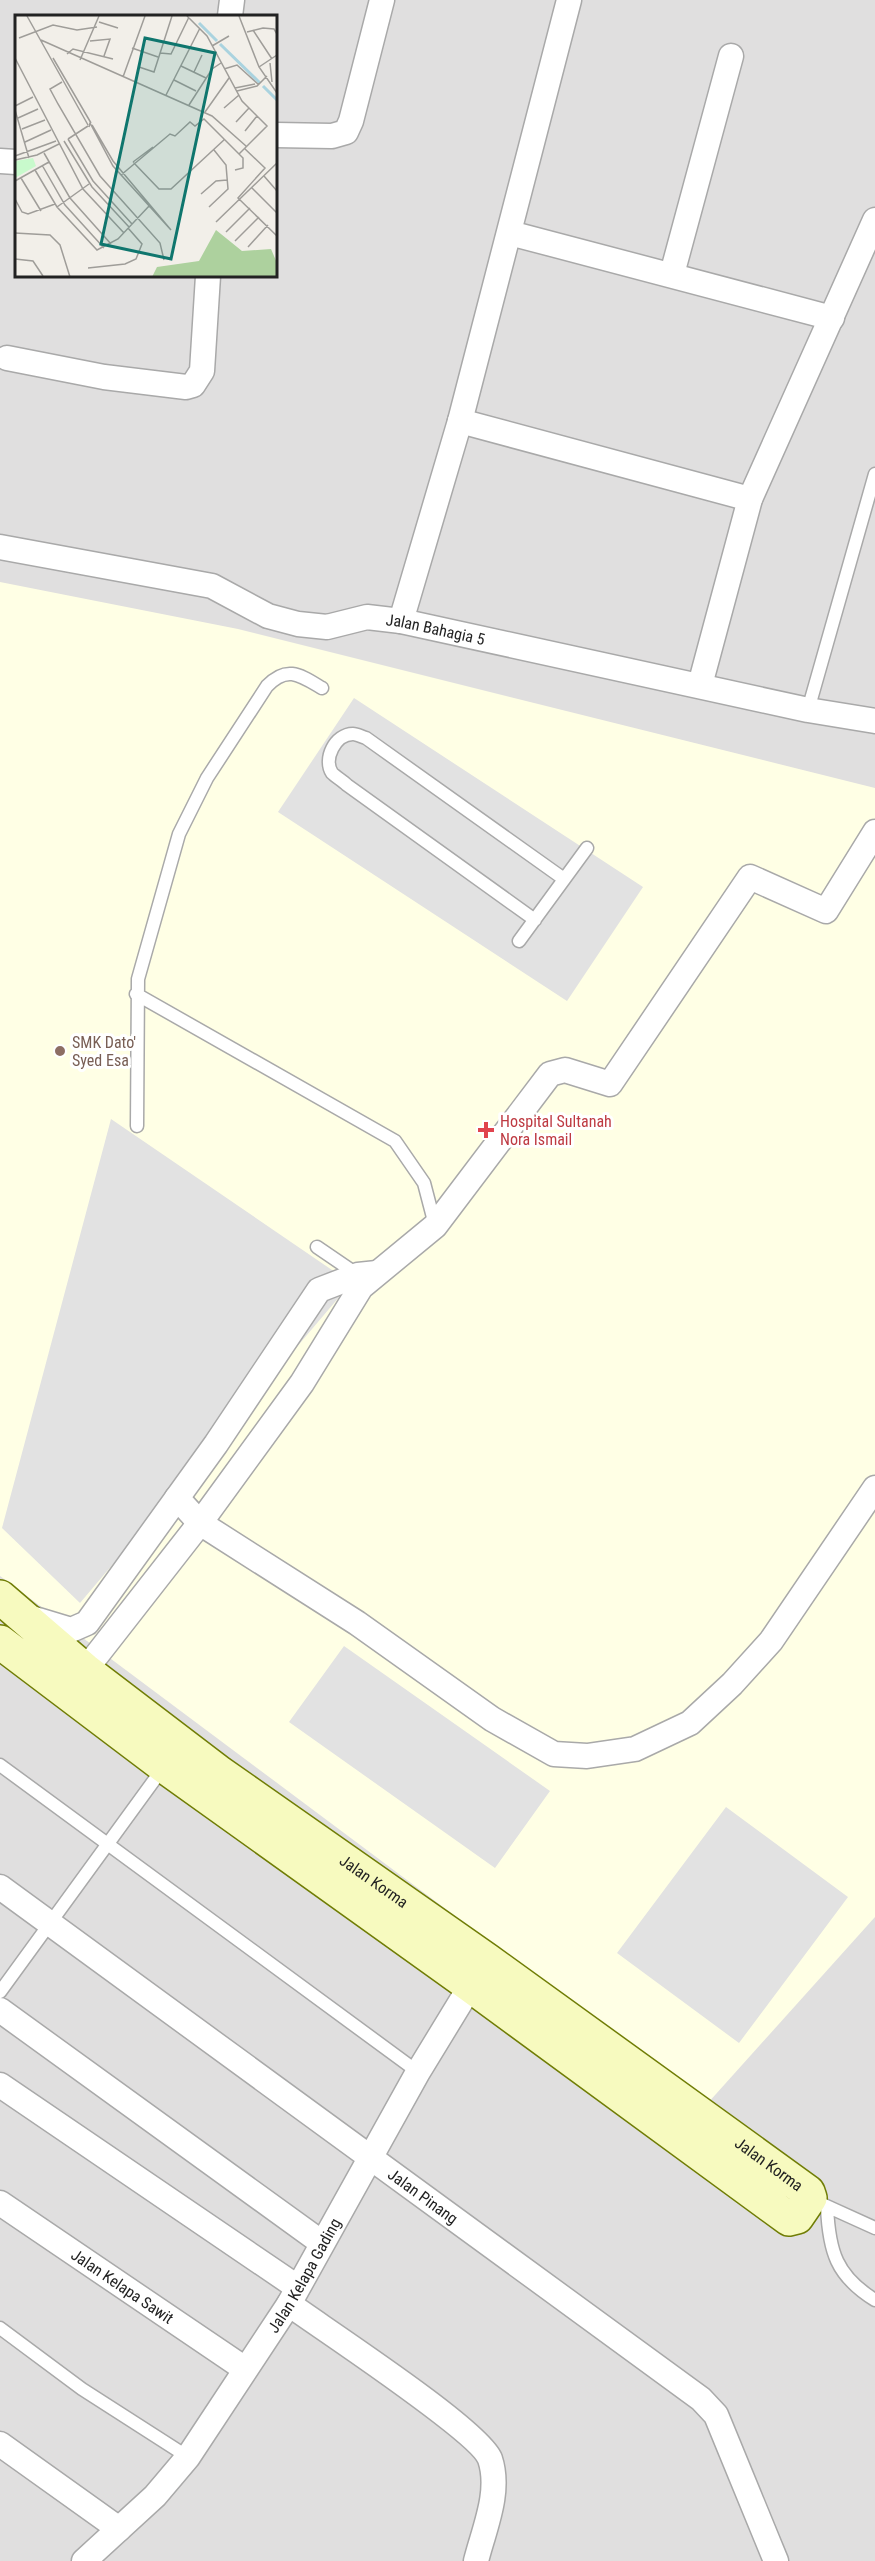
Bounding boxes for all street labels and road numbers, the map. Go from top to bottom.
street label: Jalan Bahagia 5 [385,610,487,649]
street label: Jalan Korma [336,1851,412,1912]
street label: Jalan Korma [731,2133,807,2195]
street label: Jalan Pinang [384,2165,461,2228]
street label: Jalan Kelapa Gading [264,2215,345,2336]
street label: Jalan Kelapa Sawit [67,2245,177,2328]

